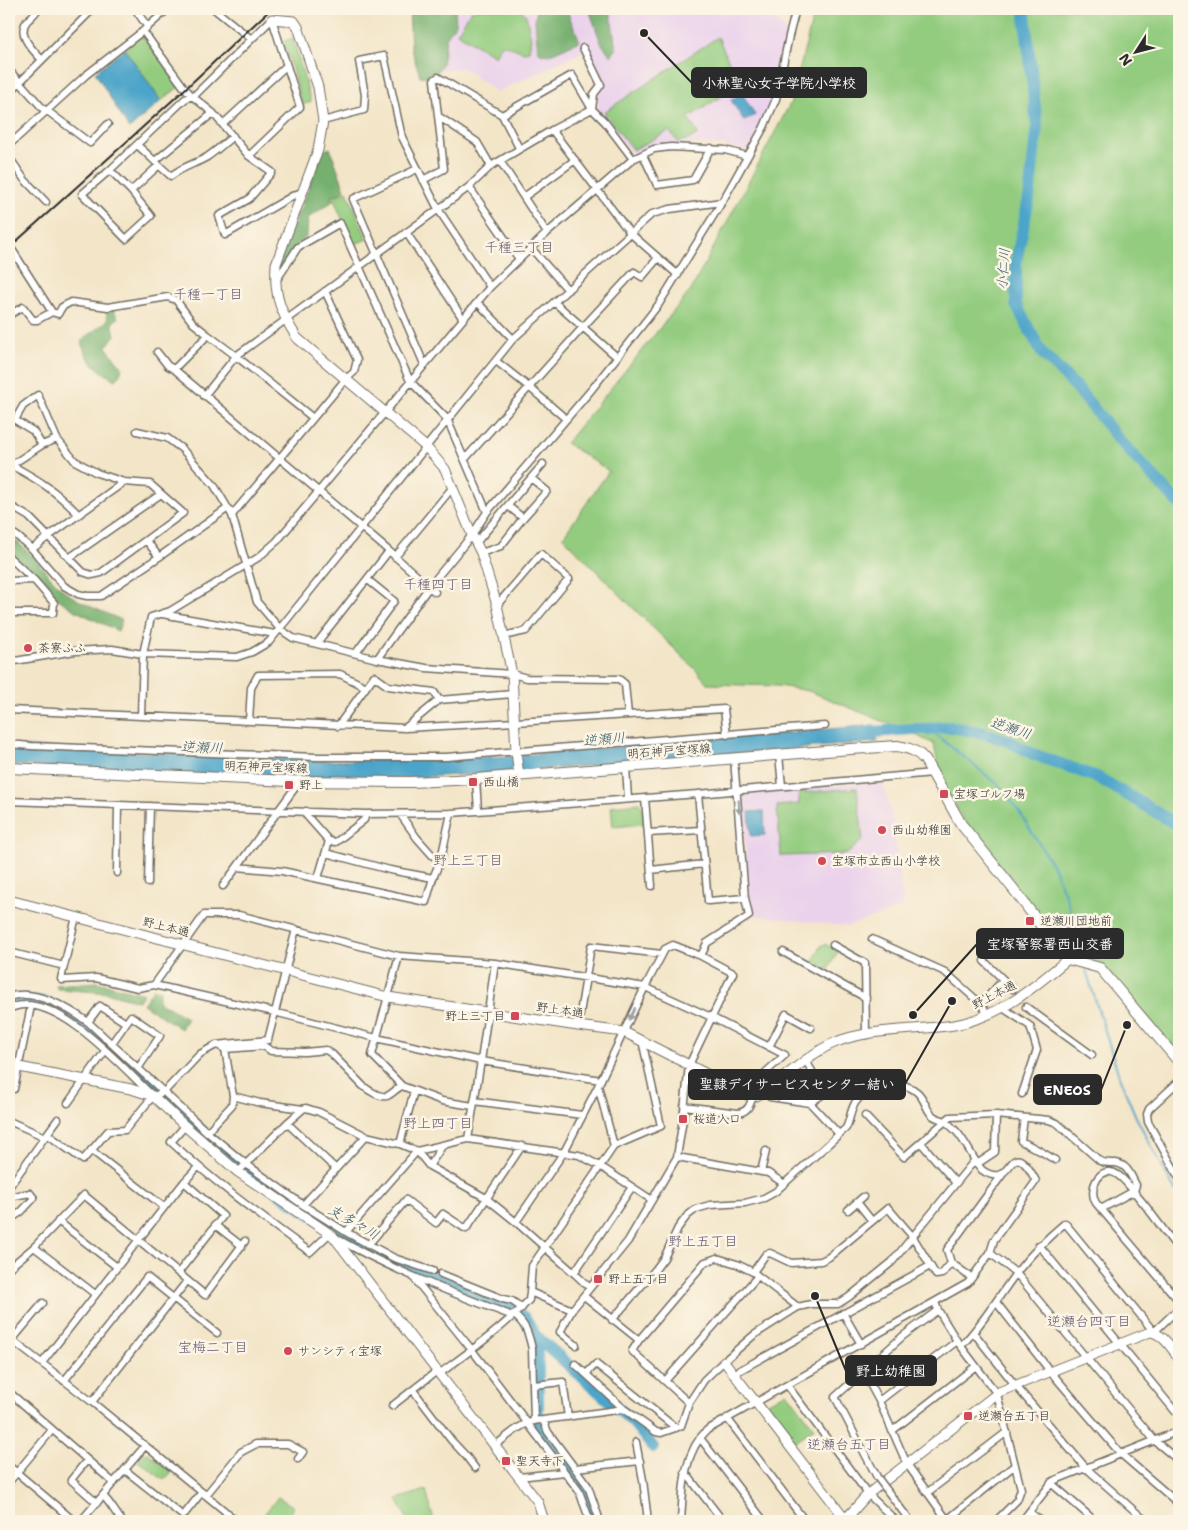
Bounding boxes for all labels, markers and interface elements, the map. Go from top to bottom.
north arrow [1110,28,1160,78]
text: N [1115,50,1136,69]
callout: 小林聖心女子学院小学校 [692,68,866,97]
text: 小林聖心女子学院小学校 [702,74,856,92]
district label: 千種三丁目 [484,238,554,256]
water label: 小仁川 [993,247,1013,291]
district label: 千種一丁目 [173,285,243,303]
district label: 千種四丁目 [403,575,473,593]
place label: 茶寮ふふ [38,640,86,656]
marker: 茶寮ふふ [22,642,34,654]
water label: 逆瀬川 [988,713,1034,743]
water label: 逆瀬川 [582,728,626,750]
water label: 逆瀬川 [181,737,223,757]
street label: 明石神戸宝塚線 [627,740,711,762]
street label: 明石神戸宝塚線 [224,758,308,776]
place label: 西山橋 [483,774,519,790]
marker: 西山橋 [467,776,479,788]
place label: 野上 [299,777,323,793]
marker: 野上 [283,779,295,791]
place label: 宝塚ゴルフ場 [954,786,1026,802]
marker: 宝塚ゴルフ場 [938,788,950,800]
one-way arrow [735,800,743,816]
place label: 西山幼稚園 [892,822,952,838]
marker: 西山幼稚園 [876,824,888,836]
district label: 野上三丁目 [433,851,503,869]
place label: 宝塚市立西山小学校 [832,853,940,869]
marker: 宝塚市立西山小学校 [816,855,828,867]
street label: 野上本通 [141,913,191,941]
place label: 逆瀬川団地前 [1040,913,1112,929]
marker: 逆瀬川団地前 [1024,915,1036,927]
callout: 宝塚警察署西山交番 [977,929,1123,958]
text: 宝塚警察署西山交番 [987,935,1113,953]
street label: 野上本通 [969,977,1019,1013]
street label: 野上本通 [535,999,585,1021]
one-way arrow [628,1007,636,1021]
place label: 野上三丁目 [445,1008,505,1024]
marker: 野上三丁目 [509,1010,521,1022]
callout: 聖隷デイサービスセンター結い [689,1070,905,1099]
text: 聖隷デイサービスセンター結い [699,1075,895,1093]
callout: ENEOS [1034,1075,1101,1104]
text: ENEOS [1043,1081,1091,1099]
place label: 桜道入口 [693,1111,741,1127]
marker: 桜道入口 [677,1113,689,1125]
district label: 野上四丁目 [403,1114,473,1132]
water label: 支多々川 [325,1200,383,1244]
district label: 野上五丁目 [668,1232,738,1250]
place label: 野上五丁目 [608,1271,668,1287]
marker: 野上五丁目 [592,1273,604,1285]
district label: 逆瀬台四丁目 [1047,1312,1131,1330]
district label: 宝梅二丁目 [178,1338,248,1356]
place label: サンシティ宝塚 [298,1343,382,1359]
marker: サンシティ宝塚 [282,1345,294,1357]
callout: 野上幼稚園 [846,1356,936,1385]
text: 野上幼稚園 [856,1362,926,1380]
place label: 逆瀬台五丁目 [978,1408,1050,1424]
marker: 逆瀬台五丁目 [962,1410,974,1422]
district label: 逆瀬台五丁目 [807,1435,891,1453]
place label: 聖天寺下 [516,1453,564,1469]
marker: 聖天寺下 [500,1455,512,1467]

